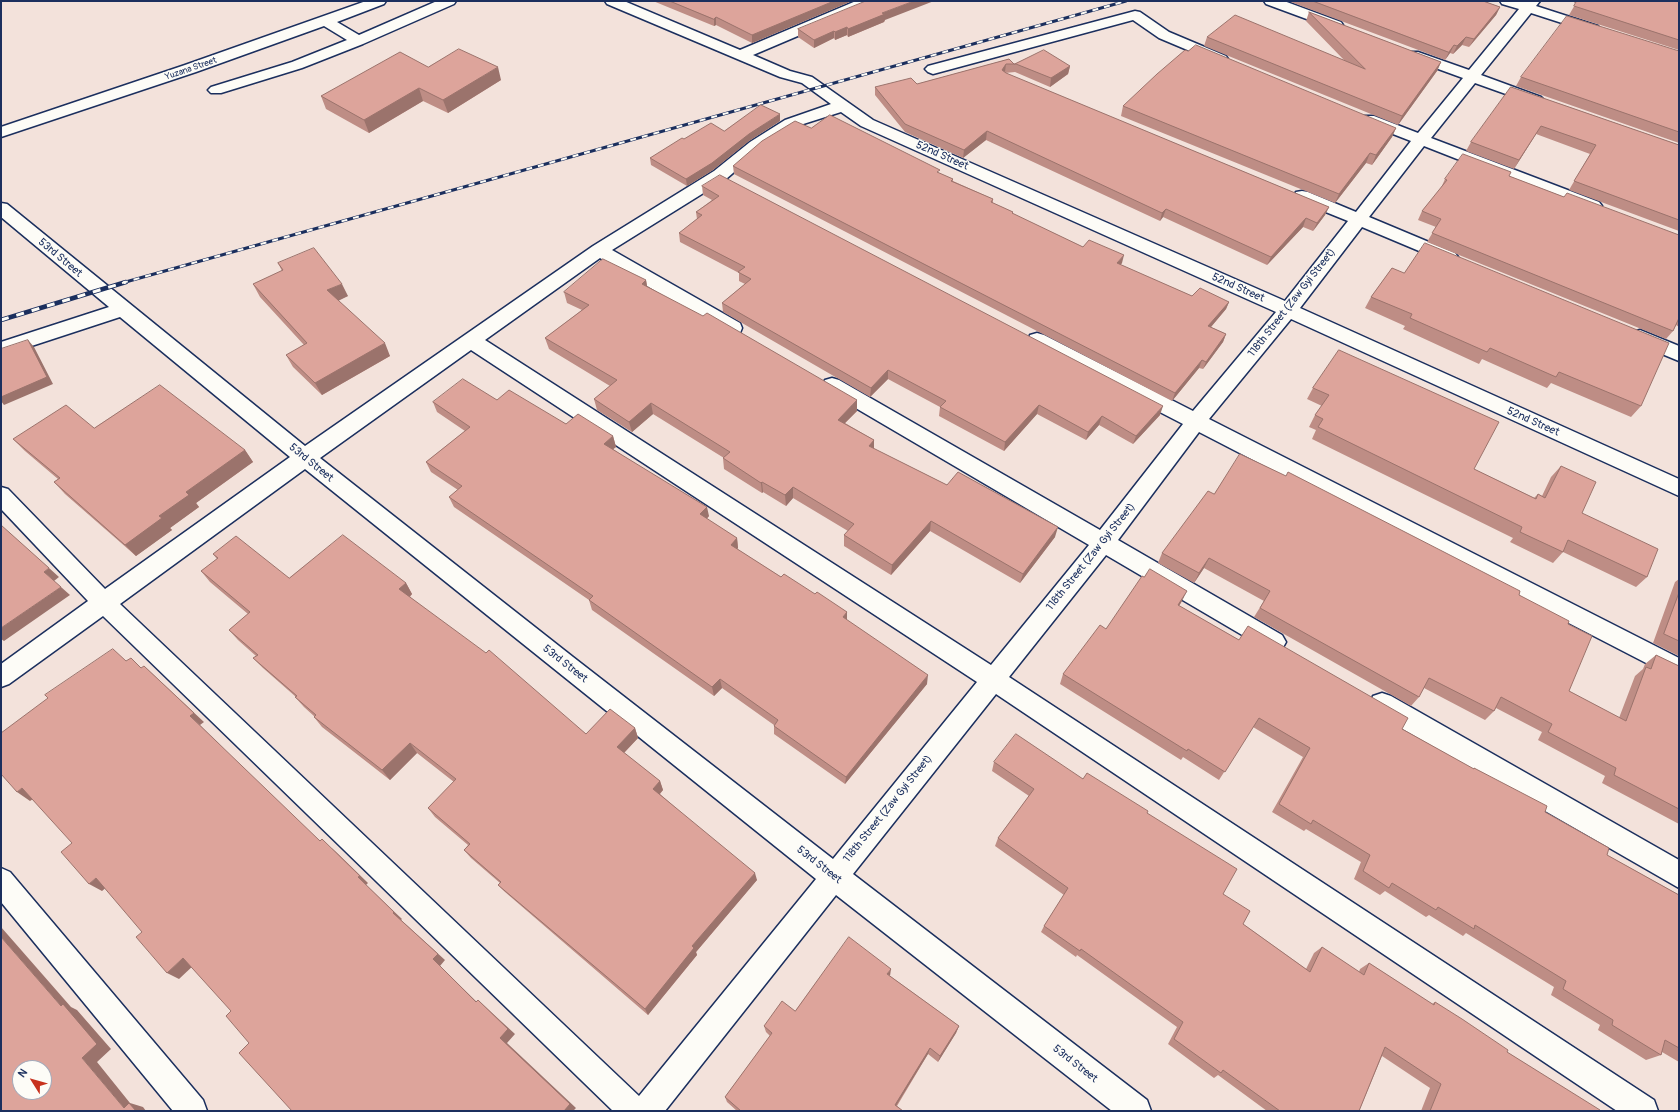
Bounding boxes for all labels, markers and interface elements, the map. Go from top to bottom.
street label: Yuzana Street [164,55,218,83]
street label: 52nd Street [914,139,970,173]
street label: 53rd Street [35,236,85,280]
street label: 118th Street (Zaw Gyi Street) [1245,246,1339,360]
street label: 52nd Street [1210,271,1266,305]
street label: 52nd Street [1505,405,1561,439]
street label: 53rd Street [286,441,336,485]
street label: 118th Street (Zaw Gyi Street) [1044,501,1138,613]
street label: 53rd Street [540,642,590,686]
street label: 118th Street (Zaw Gyi Street) [841,753,935,865]
street label: 53rd Street [794,843,844,887]
street label: 53rd Street [1050,1042,1100,1086]
north arrow [12,1060,52,1100]
text: N [15,1066,30,1080]

